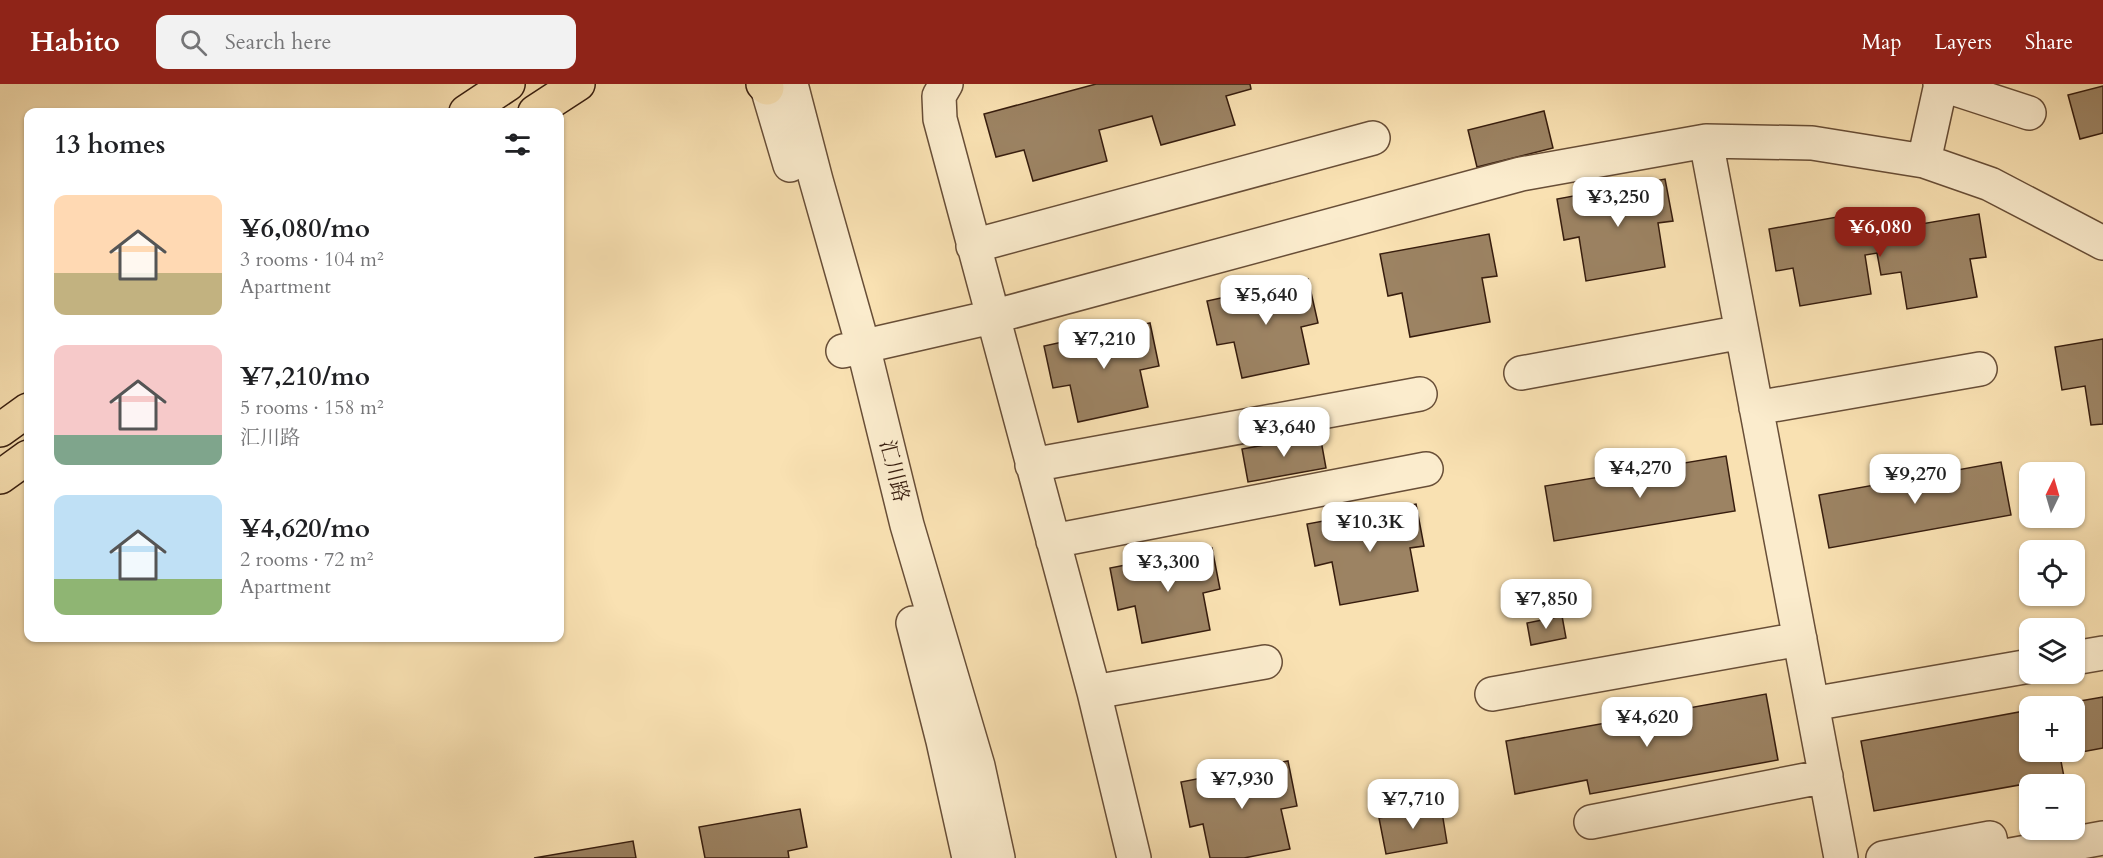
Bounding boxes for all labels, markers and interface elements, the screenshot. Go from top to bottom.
search box [156,15,576,69]
text: Habito [30,23,120,61]
icon: search [177,26,210,59]
text: Search here [225,27,331,57]
text: Map [1862,28,1902,57]
text: Layers [1935,28,1992,57]
text: Share [2025,28,2073,57]
text: 13 homes [54,127,165,162]
icon: filters [501,128,534,161]
pin: ¥3,250 [1569,177,1667,228]
text: ¥3,250 [1587,183,1649,210]
pin: ¥6,080 [1831,207,1929,258]
text: ¥6,080/mo [240,211,370,246]
text: ¥6,080 [1849,213,1911,240]
icon: home [102,219,174,291]
text: 3 rooms · 104 m² [240,246,384,273]
text: Apartment [240,273,331,300]
pin: ¥5,640 [1217,275,1315,326]
text: ¥5,640 [1235,281,1297,308]
pin: ¥7,210 [1055,319,1153,370]
text: ¥7,210 [1073,325,1135,352]
text: ¥7,210/mo [240,359,370,394]
icon: home [102,369,174,441]
text: 5 rooms · 158 m² [240,394,384,421]
pin: ¥3,640 [1235,407,1333,458]
text: ¥3,640 [1253,413,1315,440]
text: 汇川路 [240,424,300,451]
street label: 汇川路 [872,437,916,505]
pin: ¥4,270 [1591,448,1689,499]
text: ¥4,270 [1609,454,1671,481]
pin: ¥9,270 [1866,454,1964,505]
text: ¥9,270 [1884,460,1946,487]
north arrow [2019,462,2085,528]
map controls [2019,462,2085,840]
pin: ¥10.3K [1321,502,1419,553]
text: ¥10.3K [1336,508,1404,535]
text: ¥4,620/mo [240,511,370,546]
icon: home [102,519,174,591]
button: locate [2019,540,2085,606]
pin: ¥3,300 [1119,542,1217,593]
text: 2 rooms · 72 m² [240,546,373,573]
text: ¥3,300 [1137,548,1199,575]
text: Apartment [240,573,331,600]
pin: ¥7,850 [1497,579,1595,630]
text: ¥7,850 [1515,585,1577,612]
button: layers [2019,618,2085,684]
button: + [2019,696,2085,762]
pin: ¥4,620 [1598,697,1696,748]
text: ¥4,620 [1616,703,1678,730]
pin: ¥7,930 [1193,759,1291,810]
text: ¥7,930 [1211,765,1273,792]
button: − [2019,774,2085,840]
pin: ¥7,710 [1364,779,1462,830]
text: ¥7,710 [1382,785,1444,812]

